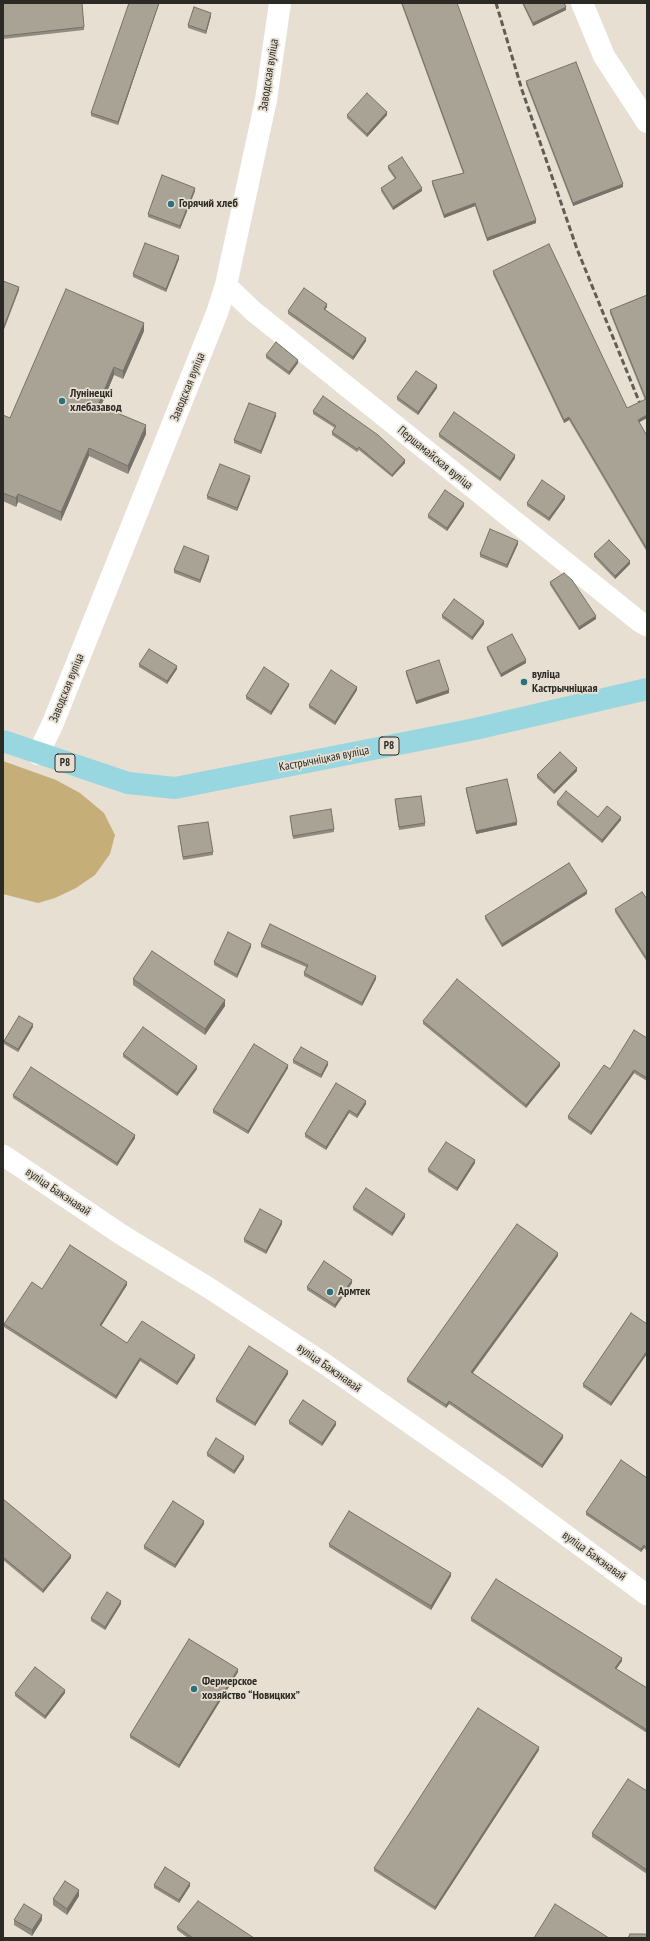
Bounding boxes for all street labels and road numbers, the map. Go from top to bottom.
street label: Заводская вуліца [256,38,282,112]
street label: Заводская вуліца [168,350,208,424]
street label: Першамайская вуліца [395,423,475,493]
street label: Заводская вуліца [47,651,87,725]
road number: Р8 [379,737,399,755]
street label: Кастрычніцкая вуліца [278,743,370,775]
road number: Р8 [55,754,75,772]
street label: вуліца Бажэнавай [23,1165,93,1219]
street label: вуліца Бажэнавай [294,1341,364,1395]
street label: вуліца Бажэнавай [559,1528,629,1584]

